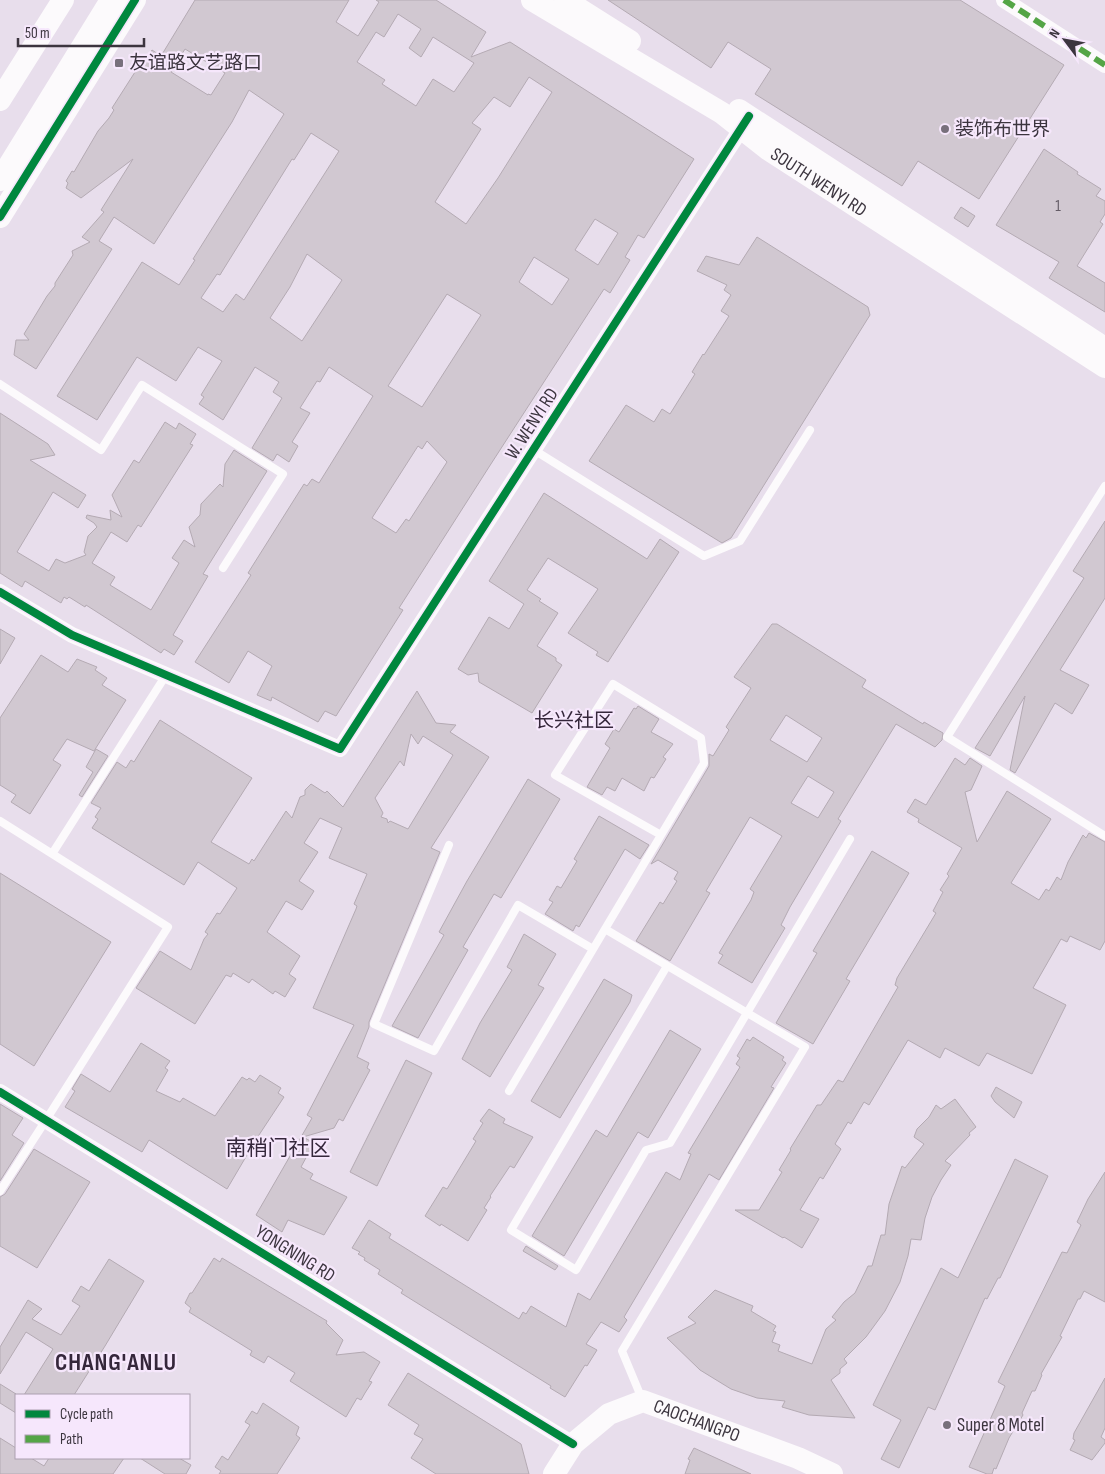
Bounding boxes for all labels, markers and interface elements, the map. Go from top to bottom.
scale bar [18,15,144,47]
north arrow [1040,15,1090,65]
text: 50 m [25,24,50,43]
text: N [1045,26,1064,41]
place label: 友谊路文艺路口 [129,52,262,75]
marker: 友谊路文艺路口 [113,57,125,69]
place label: 装饰布世界 [955,118,1050,141]
marker: 装饰布世界 [939,123,951,135]
street label: SOUTH WENYI RD [766,143,871,222]
house number: 1 [1055,197,1061,216]
street label: W. WENYI RD [500,384,564,464]
district label: 长兴社区 [534,709,614,733]
district label: 南稍门社区 [226,1136,331,1161]
street label: YONGNING RD [251,1220,339,1288]
district label: CHANG'ANLU [55,1348,177,1377]
legend [15,1394,190,1459]
street label: CAOCHANGPO [650,1394,743,1447]
text: Cycle path [60,1405,113,1424]
place label: Super 8 Motel [957,1414,1044,1437]
marker: Super 8 Motel [941,1419,953,1431]
text: Path [60,1430,83,1449]

